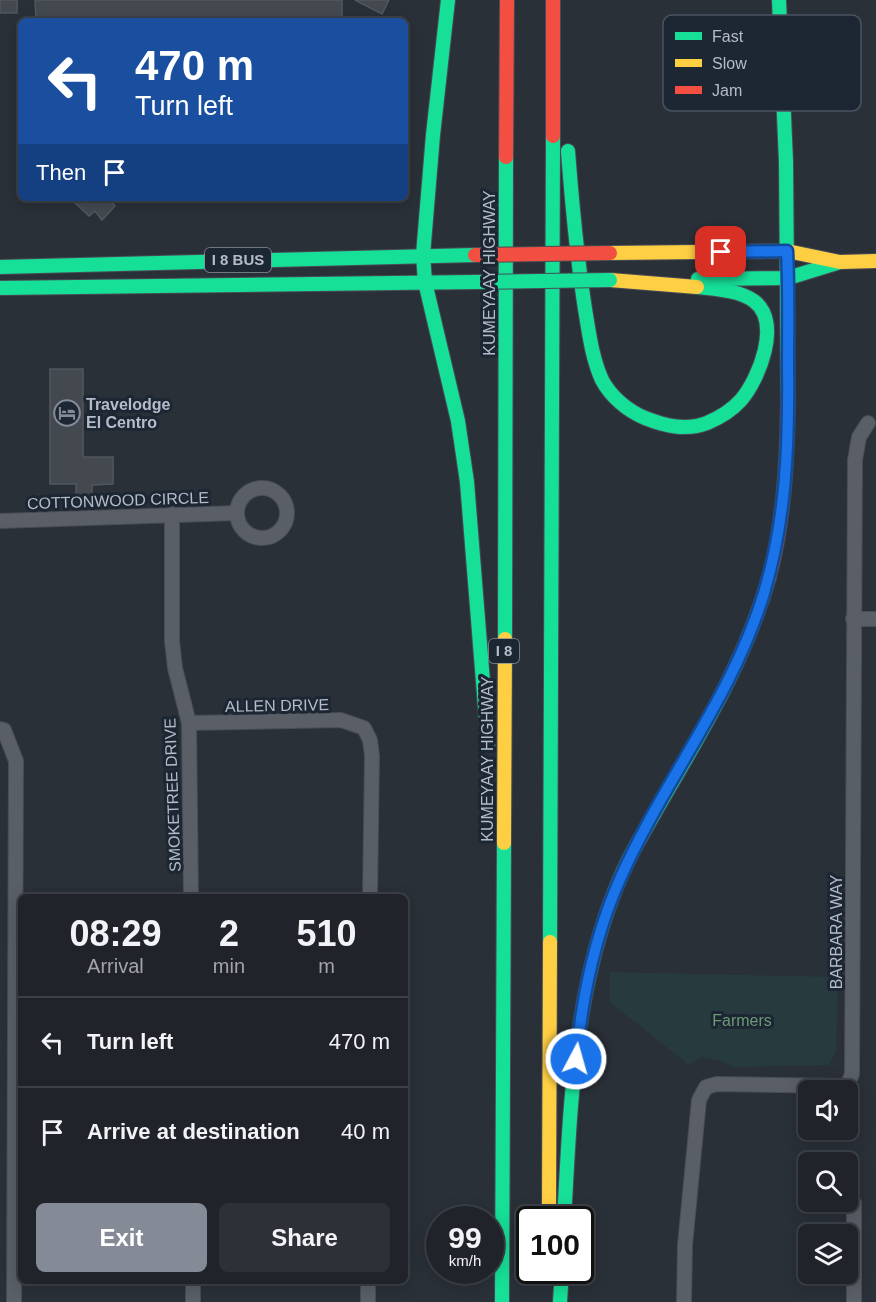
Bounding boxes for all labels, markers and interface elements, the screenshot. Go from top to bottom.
legend [663,15,861,111]
text: Fast [712,28,744,45]
icon: left [36,42,114,120]
text: 470 m [135,42,254,89]
text: Slow [712,55,747,72]
text: Jam [712,82,742,99]
text: Turn left [135,91,233,121]
icon: arrive [98,156,131,189]
text: Then [36,160,86,185]
street label: KUMEYAAY HIGHWAY [481,190,498,356]
pin [695,226,746,277]
icon: arrive [704,235,737,268]
road number: I 8 BUS [205,248,271,272]
place label: Travelodge El Centro [86,396,171,431]
hotel icon: Travelodge El Centro [52,398,82,428]
street label: COTTONWOOD CIRCLE [27,489,209,512]
road number: I 8 [489,639,519,663]
street label: KUMEYAAY HIGHWAY [479,676,496,842]
street label: ALLEN DRIVE [225,696,329,715]
street label: SMOKETREE DRIVE [161,718,184,872]
street label: BARBARA WAY [828,874,845,989]
text: 08:29 [69,913,161,954]
text: 2 [219,913,239,954]
text: 510 [296,913,357,954]
text: Arrival [87,955,144,977]
text: min [213,955,245,977]
text: m [318,955,335,977]
park label: Farmers [712,1012,772,1029]
icon: left [36,1026,69,1059]
position arrow [544,1027,608,1091]
text: Turn left [87,1029,173,1054]
text: 470 m [329,1029,390,1054]
map controls [798,1080,858,1284]
button: sound [798,1080,858,1140]
icon: arrive [36,1116,69,1149]
text: Arrive at destination [87,1119,300,1144]
text: 40 m [341,1119,390,1144]
button: search [798,1152,858,1212]
button: Exit [36,1203,207,1272]
button: Share [219,1203,390,1272]
speed limit sign: 100 [516,1206,594,1284]
text: 99 [448,1221,482,1254]
button: layers [798,1224,858,1284]
text: km/h [449,1252,481,1269]

